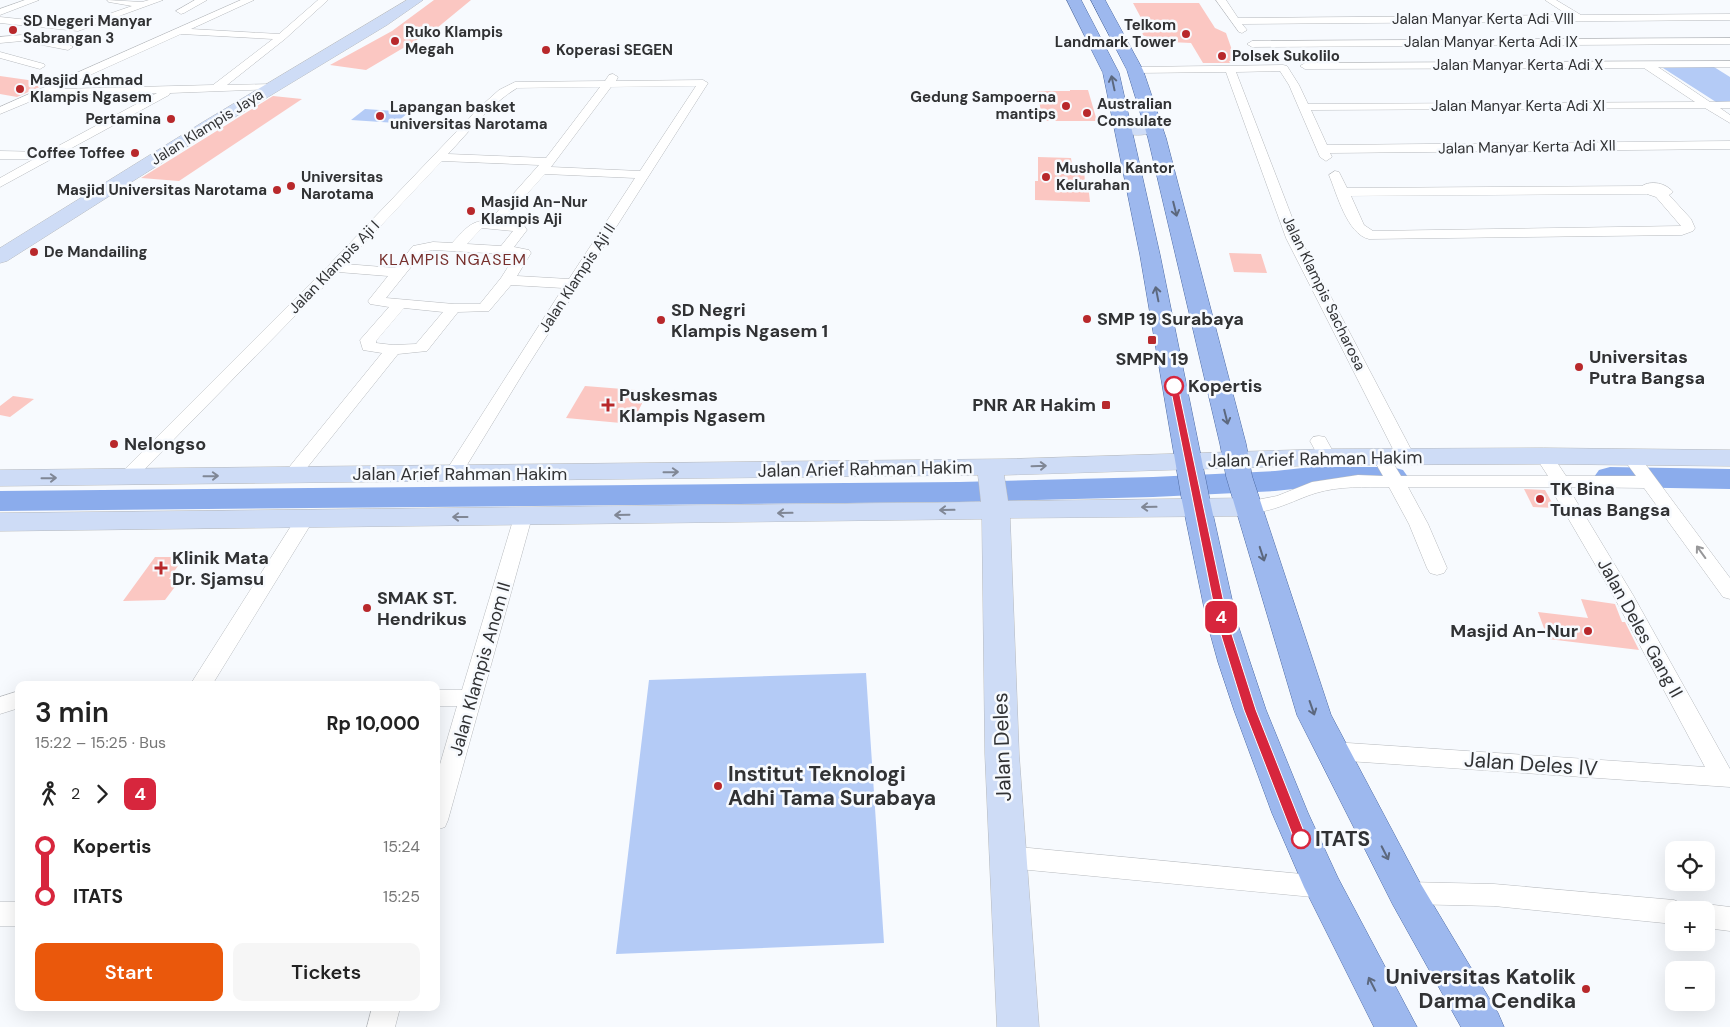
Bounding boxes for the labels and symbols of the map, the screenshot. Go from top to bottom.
street label: Jalan Manyar Kerta Adi VIII [1392,9,1574,29]
place label: SD Negeri Manyar Sabrangan 3 [23,11,152,48]
place label: Telkom Landmark Tower [1055,15,1176,52]
place label: Ruko Klampis Megah [405,22,503,59]
marker: SD Negeri Manyar Sabrangan 3 [7,24,19,36]
marker: Telkom Landmark Tower [1180,28,1192,40]
street label: Jalan Manyar Kerta Adi IX [1404,32,1578,52]
marker: Ruko Klampis Megah [389,35,401,47]
place label: Koperasi SEGEN [556,40,673,60]
marker: Koperasi SEGEN [540,44,552,56]
place label: Polsek Sukolilo [1232,46,1340,66]
marker: Polsek Sukolilo [1216,50,1228,62]
street label: Jalan Manyar Kerta Adi X [1433,55,1603,75]
place label: Masjid Achmad Klampis Ngasem [30,70,152,107]
one-way arrow [1108,76,1117,92]
marker: Masjid Achmad Klampis Ngasem [14,83,26,95]
street label: Jalan Klampis Jaya [147,84,267,170]
place label: Gedung Sampoerna mantips [910,87,1056,124]
place label: Australian Consulate [1097,94,1172,131]
street label: Jalan Manyar Kerta Adi XI [1431,96,1605,116]
place label: Lapangan basket universitas Narotama [390,97,548,134]
marker: Gedung Sampoerna mantips [1060,100,1072,112]
marker: Australian Consulate [1081,107,1093,119]
place label: Pertamina [85,109,161,129]
marker: Lapangan basket universitas Narotama [374,110,386,122]
marker: Pertamina [165,113,177,125]
street label: Jalan Manyar Kerta Adi XII [1438,135,1616,159]
place label: Coffee Toffee [27,143,125,163]
marker: Coffee Toffee [129,147,141,159]
place label: Musholla Kantor Kelurahan [1056,158,1174,195]
place label: Universitas Narotama [301,167,383,204]
marker: Musholla Kantor Kelurahan [1040,171,1052,183]
place label: Masjid Universitas Narotama [57,180,267,200]
marker: Universitas Narotama [285,180,297,192]
marker: Masjid Universitas Narotama [271,184,283,196]
place label: Masjid An-Nur Klampis Aji [481,192,587,229]
one-way arrow [1171,200,1181,216]
marker: Masjid An-Nur Klampis Aji [465,205,477,217]
street label: Jalan Klampis Sacharosa [1278,212,1370,374]
street label: Jalan Klampis Aji I [284,216,384,318]
street label: Jalan Klampis Aji II [534,220,620,336]
place label: De Mandailing [44,242,148,262]
marker: De Mandailing [28,246,40,258]
district label: KLAMPIS NGASEM [379,249,527,270]
one-way arrow [1151,286,1161,302]
place label: SD Negri Klampis Ngasem 1 [671,298,828,343]
place label: SMP 19 Surabaya [1097,307,1244,331]
marker: SMP 19 Surabaya [1081,313,1093,325]
marker: SD Negri Klampis Ngasem 1 [655,314,667,326]
marker: SMPN 19 [1146,334,1158,346]
place label: Universitas Putra Bangsa [1589,345,1705,390]
place label: SMPN 19 [1115,347,1189,371]
marker: Universitas Putra Bangsa [1573,361,1585,373]
place label: Kopertis [1188,374,1262,398]
marker: Kopertis [1164,376,1184,396]
place label: Puskesmas Klampis Ngasem [619,383,765,428]
place label: PNR AR Hakim [972,393,1096,417]
marker: Puskesmas Klampis Ngasem [601,398,615,412]
marker: PNR AR Hakim [1100,399,1112,411]
one-way arrow [1222,409,1231,425]
place label: Nelongso [124,432,206,456]
marker: Nelongso [108,438,120,450]
street label: Jalan Arief Rahman Hakim [1207,445,1423,473]
street label: Jalan Arief Rahman Hakim [757,455,973,483]
one-way arrow [1030,461,1047,471]
street label: Jalan Arief Rahman Hakim [353,462,567,486]
one-way arrow [663,467,679,476]
one-way arrow [202,471,219,481]
one-way arrow [40,473,56,483]
place label: TK Bina Tunas Bangsa [1550,477,1670,522]
marker: TK Bina Tunas Bangsa [1534,493,1546,505]
one-way arrow [1141,503,1157,512]
one-way arrow [940,505,956,515]
one-way arrow [777,508,794,518]
one-way arrow [615,511,631,520]
one-way arrow [452,513,468,522]
one-way arrow [1258,545,1268,561]
one-way arrow [1696,545,1706,559]
place label: Klinik Mata Dr. Sjamsu [172,546,269,591]
street label: Jalan Deles Gang II [1592,554,1688,702]
marker: Klinik Mata Dr. Sjamsu [154,561,168,575]
street label: Jalan Klampis Anom II [444,579,516,759]
place label: SMAK ST. Hendrikus [377,586,467,631]
line badge: 4 [1205,601,1237,633]
marker: SMAK ST. Hendrikus [361,602,373,614]
place label: Masjid An-Nur [1450,619,1578,643]
marker: Masjid An-Nur [1582,625,1594,637]
street label: Jalan Deles [986,692,1018,802]
one-way arrow [1308,700,1317,716]
street label: Jalan Deles IV [1463,745,1599,783]
place label: Institut Teknologi Adhi Tama Surabaya [728,760,936,812]
marker: Institut Teknologi Adhi Tama Surabaya [712,780,724,792]
place label: ITATS [1315,825,1370,853]
marker: ITATS [1291,829,1311,849]
one-way arrow [1380,846,1390,861]
place label: Universitas Katolik Darma Cendika [1386,963,1576,1015]
one-way arrow [1367,977,1377,992]
marker: Universitas Katolik Darma Cendika [1580,983,1592,995]

